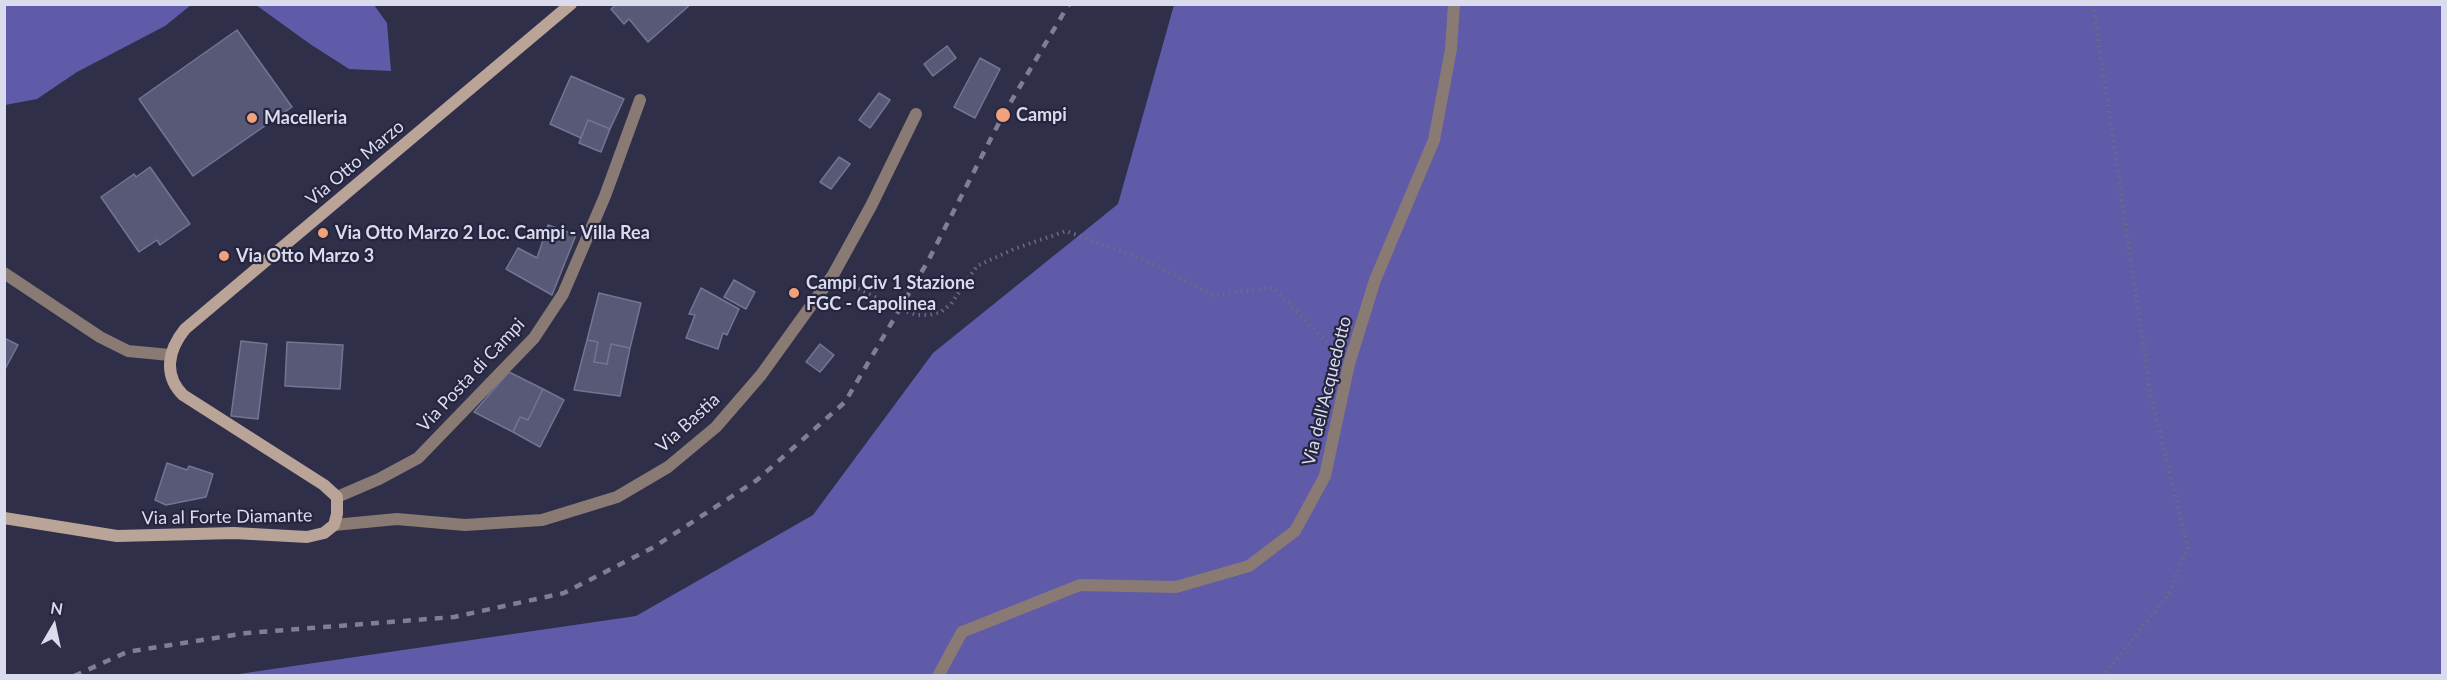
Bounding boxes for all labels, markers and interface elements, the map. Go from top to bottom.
place label: Campi [1016,104,1067,126]
marker: Campi [994,106,1012,124]
place label: Macelleria [264,107,347,129]
marker: Macelleria [245,111,259,125]
street label: Via Otto Marzo [301,116,409,210]
place label: Via Otto Marzo 2 Loc. Campi - Villa Rea [335,222,650,244]
marker: Via Otto Marzo 2 Loc. Campi - Villa Rea [316,226,330,240]
place label: Via Otto Marzo 3 [236,245,374,267]
marker: Via Otto Marzo 3 [217,249,231,263]
place label: Campi Civ 1 Stazione FGC - Capolinea [806,272,975,314]
marker: Campi Civ 1 Stazione FGC - Capolinea [787,286,801,300]
street label: Via Posta di Campi [413,314,529,436]
street label: Via dell'Acquedotto [1298,314,1356,468]
street label: Via Bastia [652,389,724,457]
street label: Via al Forte Diamante [141,505,313,529]
north arrow [24,596,84,656]
text: N [49,597,64,618]

